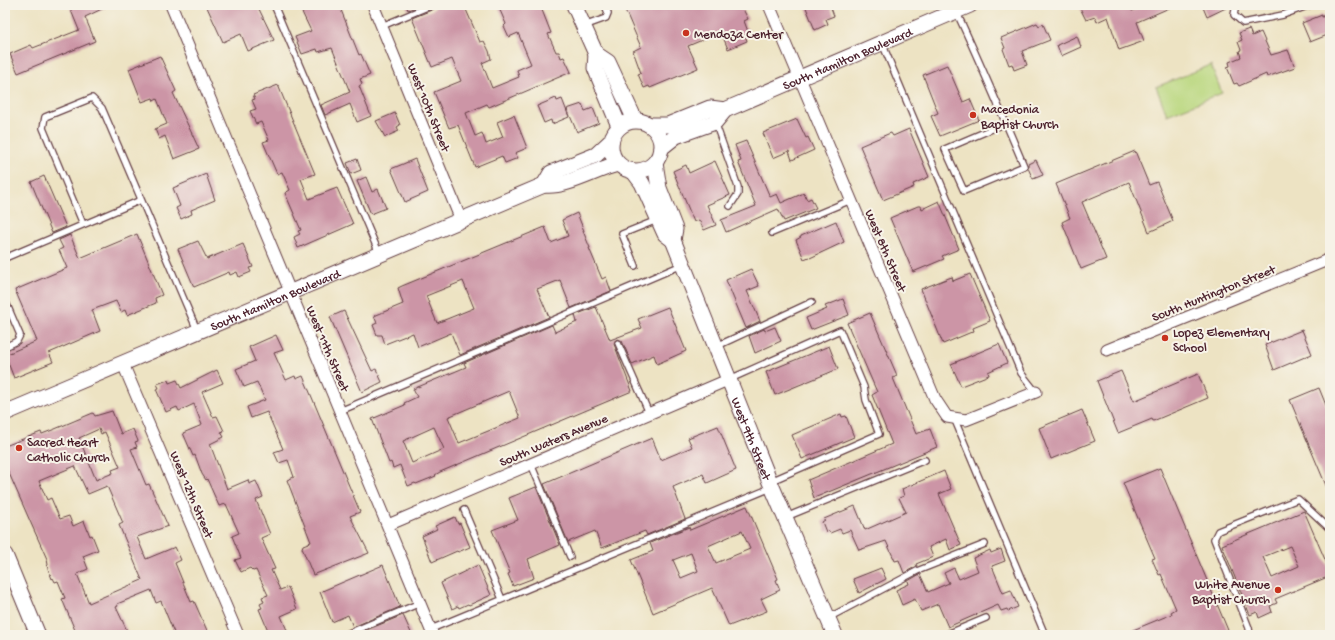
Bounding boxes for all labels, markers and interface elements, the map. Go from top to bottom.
street label: South Hamilton Boulevard [781,25,916,94]
marker: Mendoza Center [681,28,691,38]
place label: Mendoza Center [694,28,784,43]
street label: West 10th Street [403,62,453,156]
place label: Macedonia Baptist Church [980,103,1059,133]
marker: Macedonia Baptist Church [968,110,978,120]
street label: West 8th Street [861,208,909,296]
street label: South Huntington Street [1150,262,1279,326]
street label: South Hamilton Boulevard [209,267,344,335]
street label: West 11th Street [302,304,352,396]
place label: Lopez Elementary School [1173,326,1270,356]
marker: Lopez Elementary School [1160,333,1170,343]
street label: West 9th Street [727,396,774,484]
street label: South Waters Avenue [498,412,611,471]
place label: Sacred Heart Catholic Church [27,436,110,466]
marker: Sacred Heart Catholic Church [14,443,24,453]
street label: West 12th Street [166,449,216,542]
place label: White Avenue Baptist Church [1191,578,1270,608]
marker: White Avenue Baptist Church [1273,585,1283,595]

